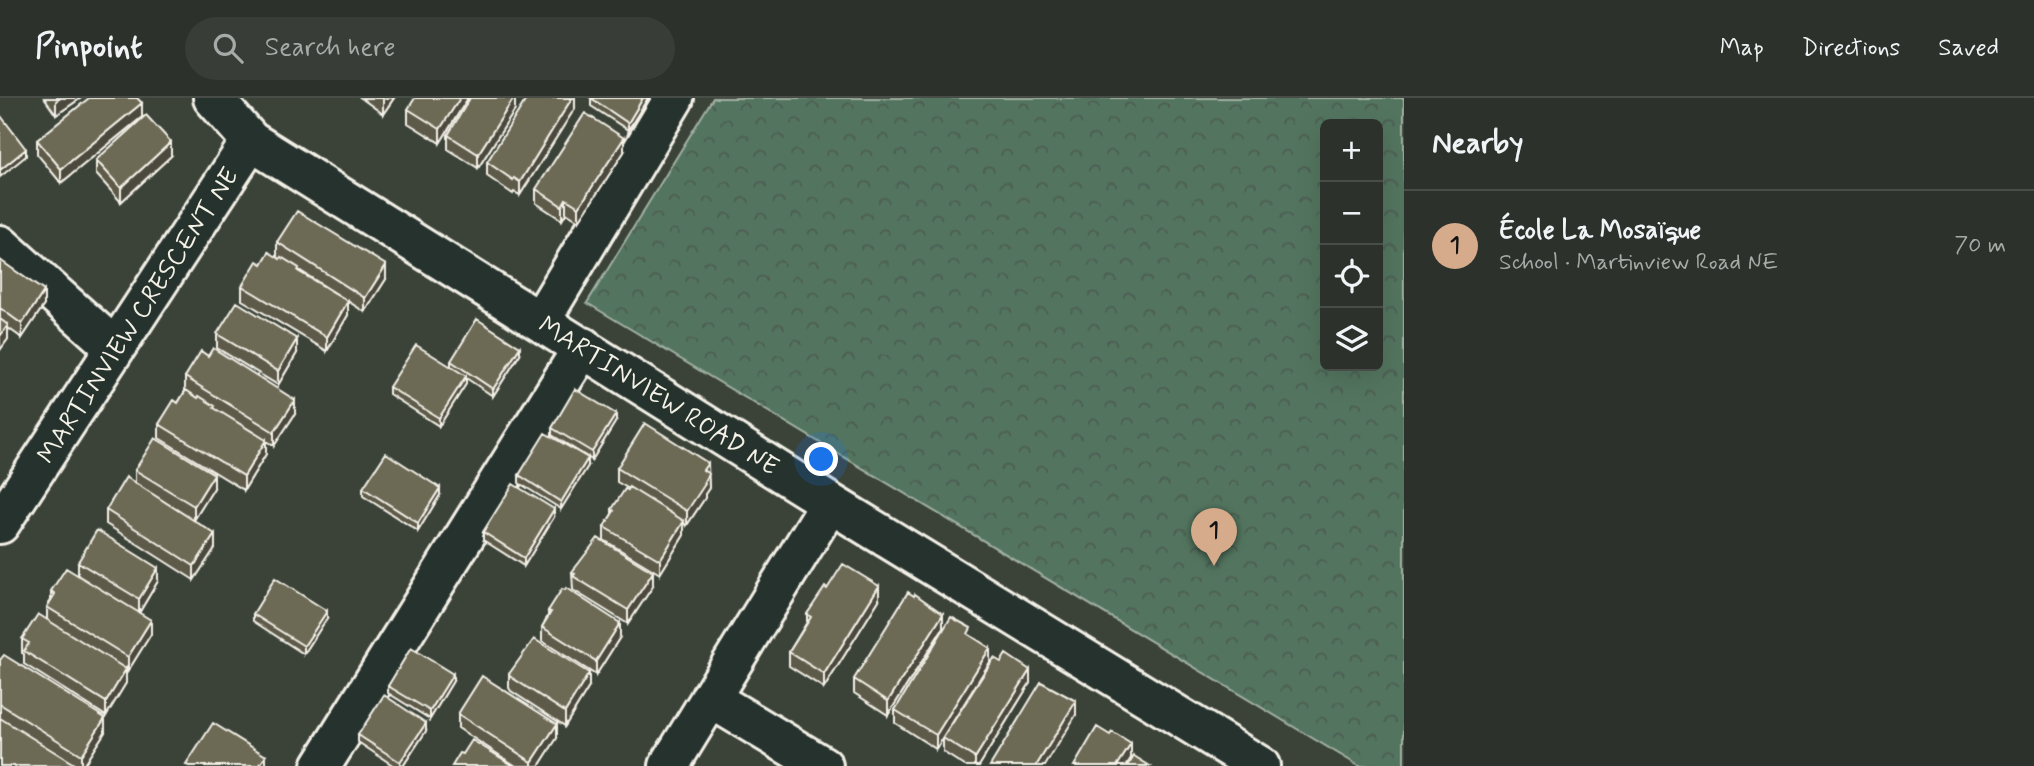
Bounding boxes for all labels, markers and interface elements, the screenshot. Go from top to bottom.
search box [185,17,675,80]
text: Pinpoint [35,26,143,70]
icon: search [209,29,247,67]
text: Search here [265,31,396,65]
text: Map [1720,33,1764,64]
text: Directions [1802,33,1900,64]
text: Saved [1938,33,1999,64]
map controls [1320,119,1383,371]
button: + [1320,119,1383,182]
text: Nearby [1432,124,1523,163]
street label: MARTINVIEW CRESCENT NE [30,161,247,471]
button: − [1320,182,1383,245]
text: École La Mosaïque [1499,214,1701,248]
text: 1 [1450,231,1460,261]
text: 70 m [1954,231,2006,261]
button: locate [1320,245,1383,308]
text: School · Martinview Road NE [1499,248,1778,278]
button: layers [1320,308,1383,371]
street label: MARTINVIEW ROAD NE [531,309,785,485]
your location [804,442,838,476]
pin: 1 [1191,508,1237,566]

